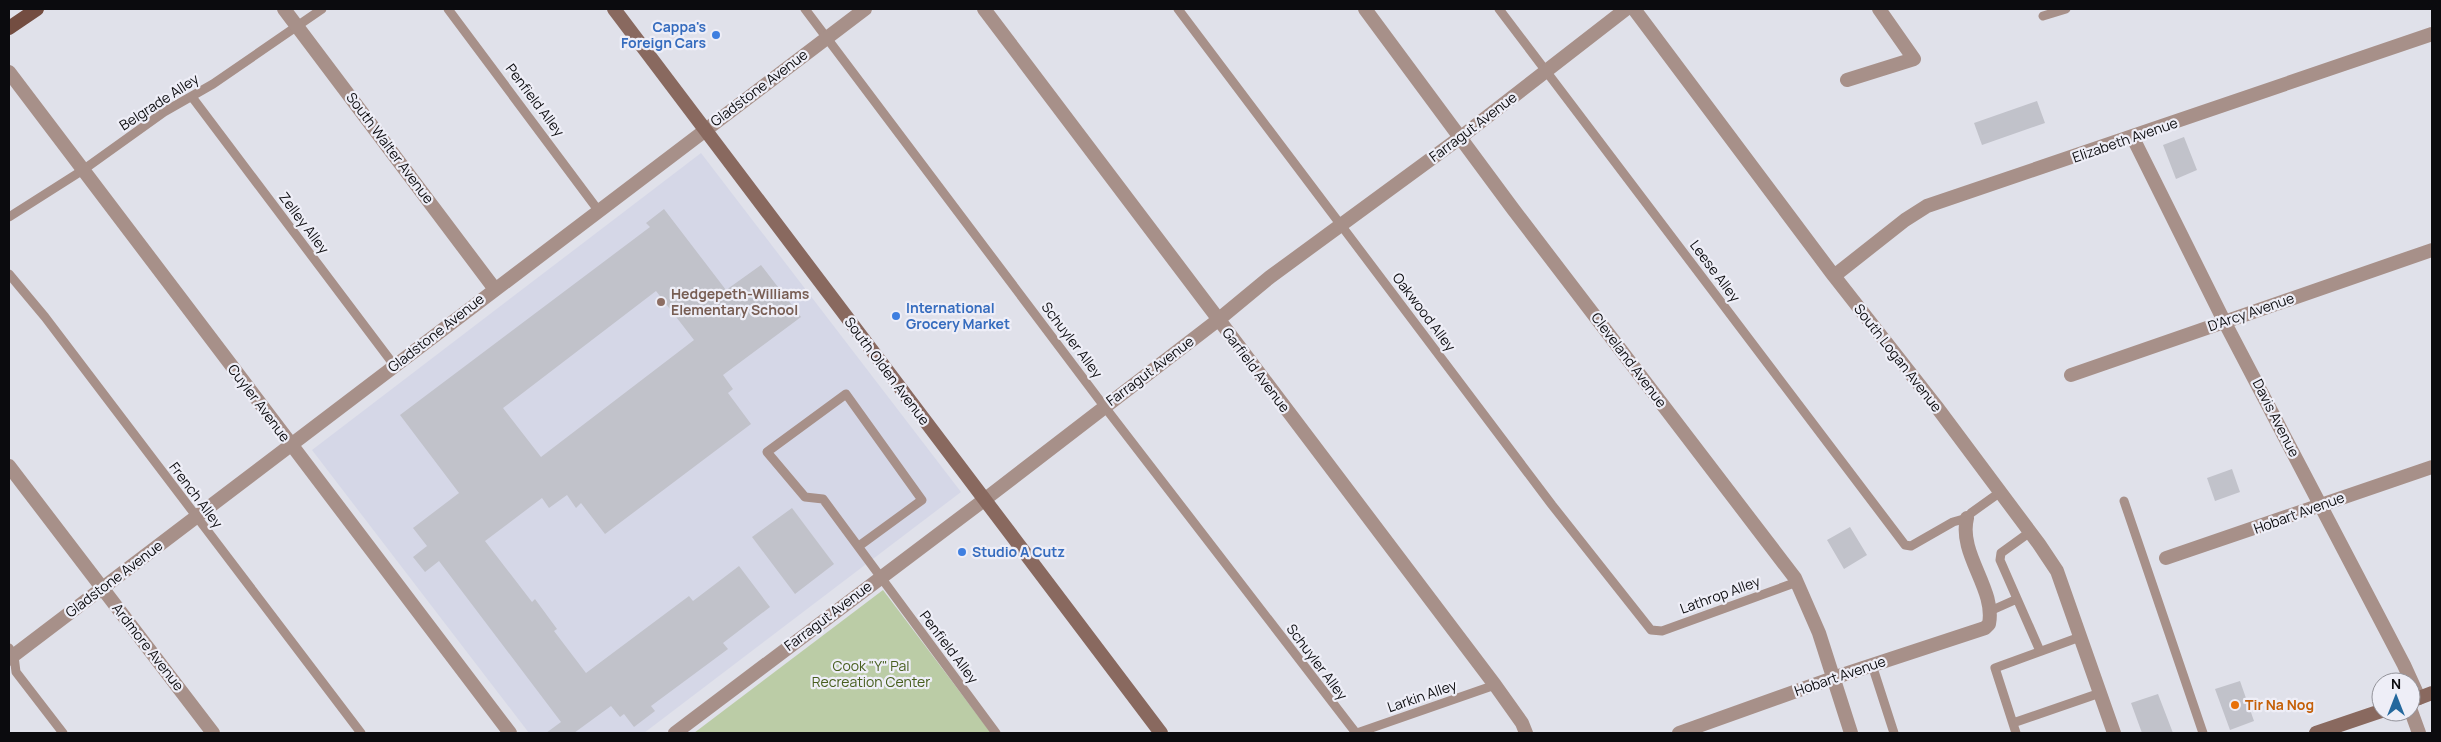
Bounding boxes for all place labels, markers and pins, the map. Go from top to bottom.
place label: Cappa's Foreign Cars [621,17,706,52]
marker: Cappa's Foreign Cars [710,29,722,41]
place label: Hedgepeth-Williams Elementary School [671,284,810,319]
marker: Hedgepeth-Williams Elementary School [655,296,667,308]
place label: International Grocery Market [906,298,1010,333]
marker: International Grocery Market [890,310,902,322]
place label: Studio A Cutz [972,542,1065,561]
marker: Studio A Cutz [956,546,968,558]
place label: Tir Na Nog [2245,695,2314,714]
marker: Tir Na Nog [2229,699,2241,711]

